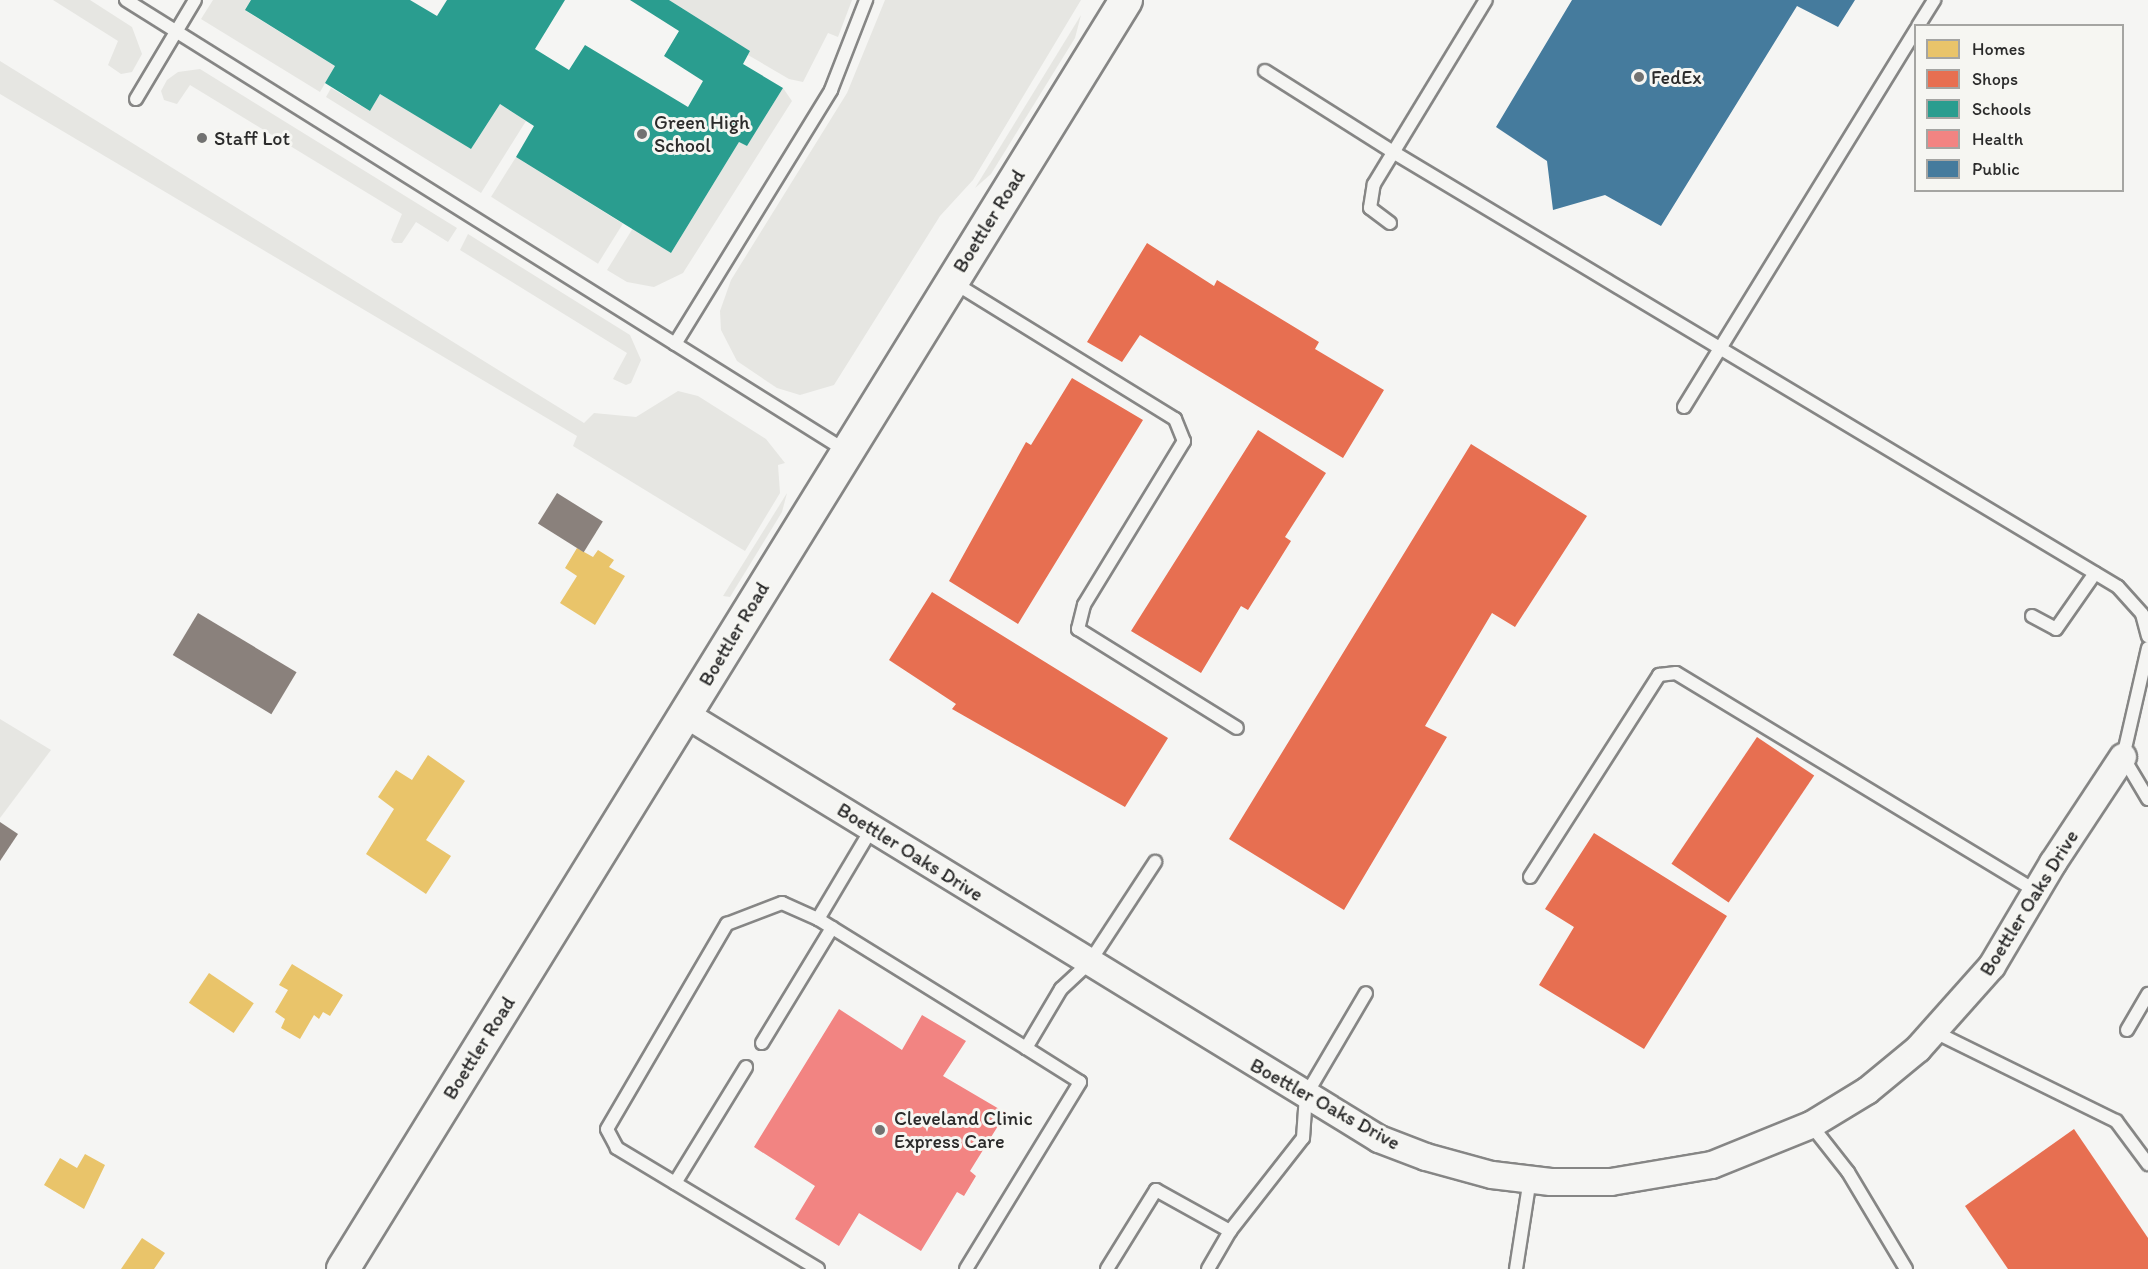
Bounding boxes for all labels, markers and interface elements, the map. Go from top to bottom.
legend [1914,24,2124,192]
text: Homes [1972,38,2025,60]
place label: FedEx [1651,65,1702,89]
text: Shops [1972,68,2018,90]
marker: FedEx [1632,70,1646,84]
text: Schools [1972,98,2031,120]
place label: Green High School [654,110,749,157]
place label: Staff Lot [214,126,290,150]
marker: Green High School [635,127,649,141]
text: Health [1972,128,2023,150]
marker: Staff Lot [195,131,209,145]
text: Public [1972,158,2020,180]
street label: Boettler Road [948,165,1030,277]
street label: Boettler Road [694,578,774,690]
street label: Boettler Oaks Drive [832,797,988,907]
street label: Boettler Oaks Drive [1974,825,2084,981]
street label: Boettler Road [438,992,520,1104]
street label: Boettler Oaks Drive [1246,1053,1404,1155]
place label: Cleveland Clinic Express Care [894,1106,1032,1153]
marker: Cleveland Clinic Express Care [871,1121,889,1139]

